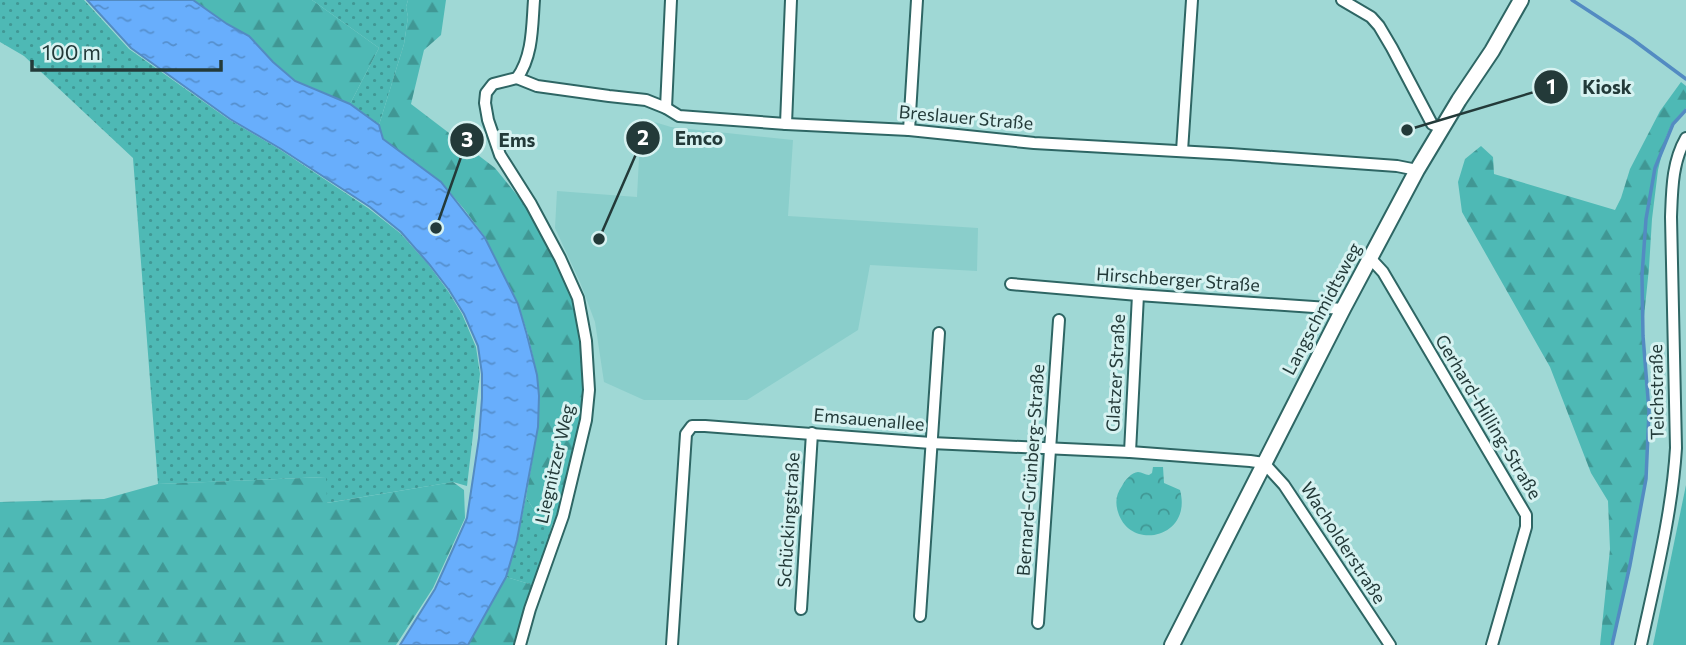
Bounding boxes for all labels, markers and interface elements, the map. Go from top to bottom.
scale bar [32,28,220,72]
text: 100 m [42,39,101,64]
callout: Kiosk [1533,67,1646,107]
text: 1 [1546,73,1556,98]
text: Kiosk [1582,75,1632,98]
street label: Breslauer Straße [898,100,1034,134]
callout: Emco [626,118,737,158]
callout: Ems [450,120,550,160]
text: 2 [637,124,649,149]
text: 3 [461,126,473,151]
text: Emco [675,126,723,149]
text: Ems [499,128,536,151]
street label: Langschmidtsweg [1277,238,1365,378]
street label: Hirschberger Straße [1095,262,1261,296]
street label: Glatzer Straße [1101,313,1129,433]
street label: Gerhard-Hilling-Straße [1431,330,1547,503]
street label: Teichstraße [1644,344,1668,440]
street label: Bernard-Grünberg-Straße [1012,363,1048,577]
street label: Liegnitzer Weg [530,402,579,526]
street label: Emsauenallee [813,403,926,435]
street label: Schückingstraße [772,452,804,588]
street label: Wacholderstraße [1296,478,1391,607]

